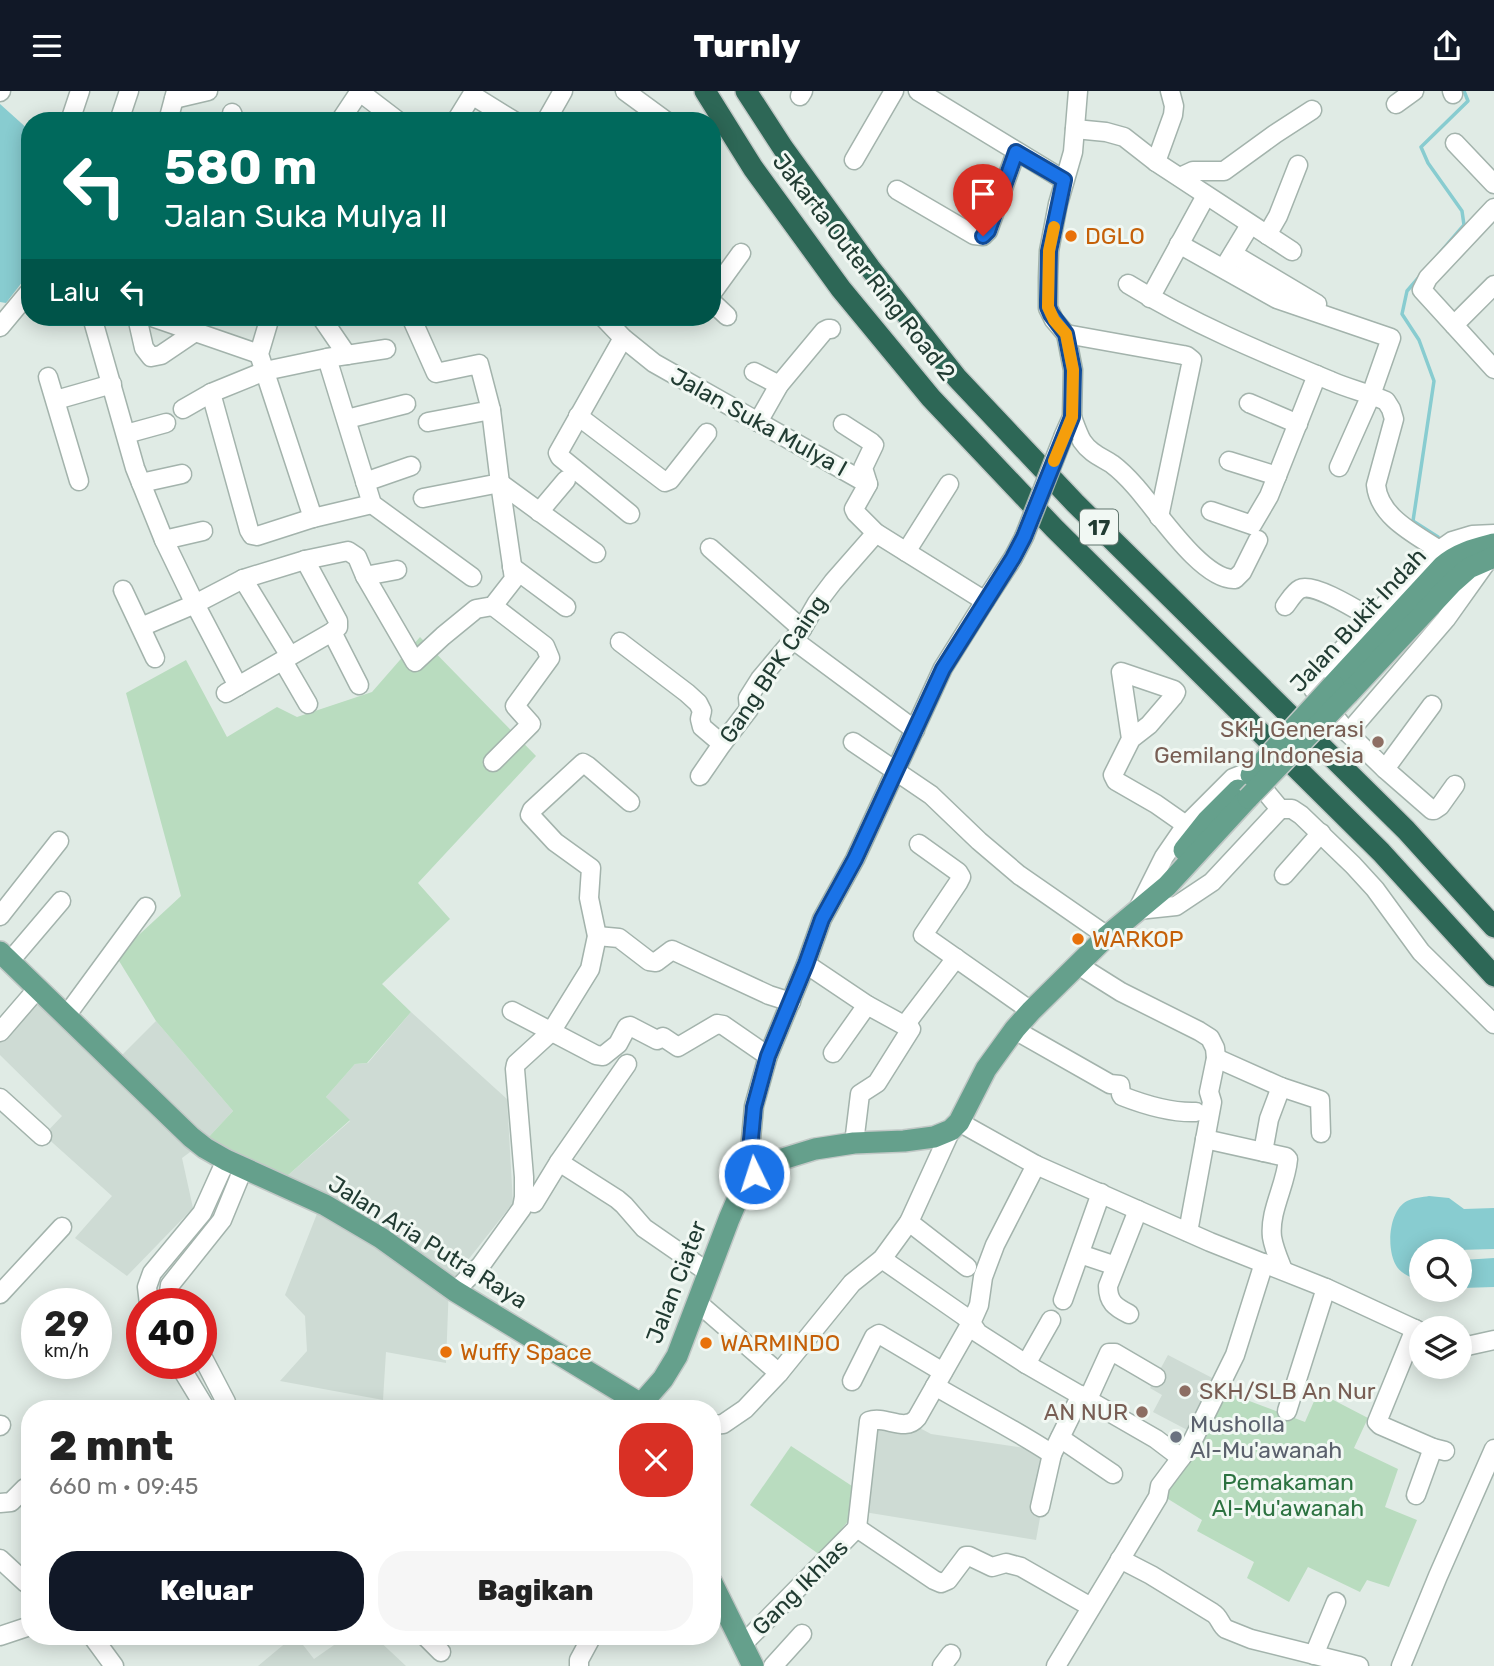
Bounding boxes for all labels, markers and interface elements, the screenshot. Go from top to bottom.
icon: menu [28,27,66,65]
text: Turnly [694,27,800,65]
icon: share [1428,27,1466,65]
text: 580 m [164,138,317,196]
icon: left [49,140,140,231]
street label: Jakarta Outer Ring Road 2 [767,148,961,386]
pin [953,164,1013,236]
icon: arrive [964,175,1002,213]
text: Jalan Suka Mulya II [164,197,448,235]
place label: DGLO [1085,222,1145,250]
marker: DGLO [1063,228,1079,244]
icon: left [114,273,152,311]
text: Lalu [49,277,100,308]
street label: Jalan Suka Mulya I [666,362,852,482]
road number: 17 [1080,509,1118,544]
street label: Jalan Bukit Indah [1284,542,1432,698]
street label: Gang BPK Caing [713,590,833,748]
place label: SKH Generasi Gemilang Indonesia [1154,715,1364,769]
marker: SKH Generasi Gemilang Indonesia [1370,734,1386,750]
place label: WARKOP [1092,925,1184,953]
marker: WARKOP [1070,931,1086,947]
position arrow [717,1137,791,1211]
street label: Jalan Aria Putra Raya [323,1169,533,1315]
street label: Jalan Ciater [640,1216,712,1347]
map controls [1409,1239,1472,1379]
button: search [1409,1239,1472,1302]
speed limit sign: 40 [126,1288,217,1379]
text: 29 [44,1303,89,1345]
button: layers [1409,1316,1472,1379]
place label: WARMINDO [720,1329,840,1357]
marker: WARMINDO [698,1335,714,1351]
place label: Wuffy Space [460,1338,592,1366]
text: km/h [44,1340,89,1362]
marker: Wuffy Space [438,1344,454,1360]
place label: SKH/SLB An Nur [1199,1377,1376,1405]
marker: SKH/SLB An Nur [1177,1383,1193,1399]
place label: AN NUR [1044,1398,1128,1426]
marker: AN NUR [1134,1404,1150,1420]
place label: Musholla Al-Mu'awanah [1190,1410,1342,1464]
text: 2 mnt [49,1421,173,1471]
button: close [619,1423,693,1497]
marker: Musholla Al-Mu'awanah [1168,1429,1184,1445]
park label: Pemakaman Al-Mu'awanah [1212,1468,1364,1522]
text: 660 m · 09:45 [49,1472,198,1500]
street label: Gang Ikhlas [746,1533,854,1641]
button: Keluar [49,1551,364,1631]
button: Bagikan [378,1551,693,1631]

